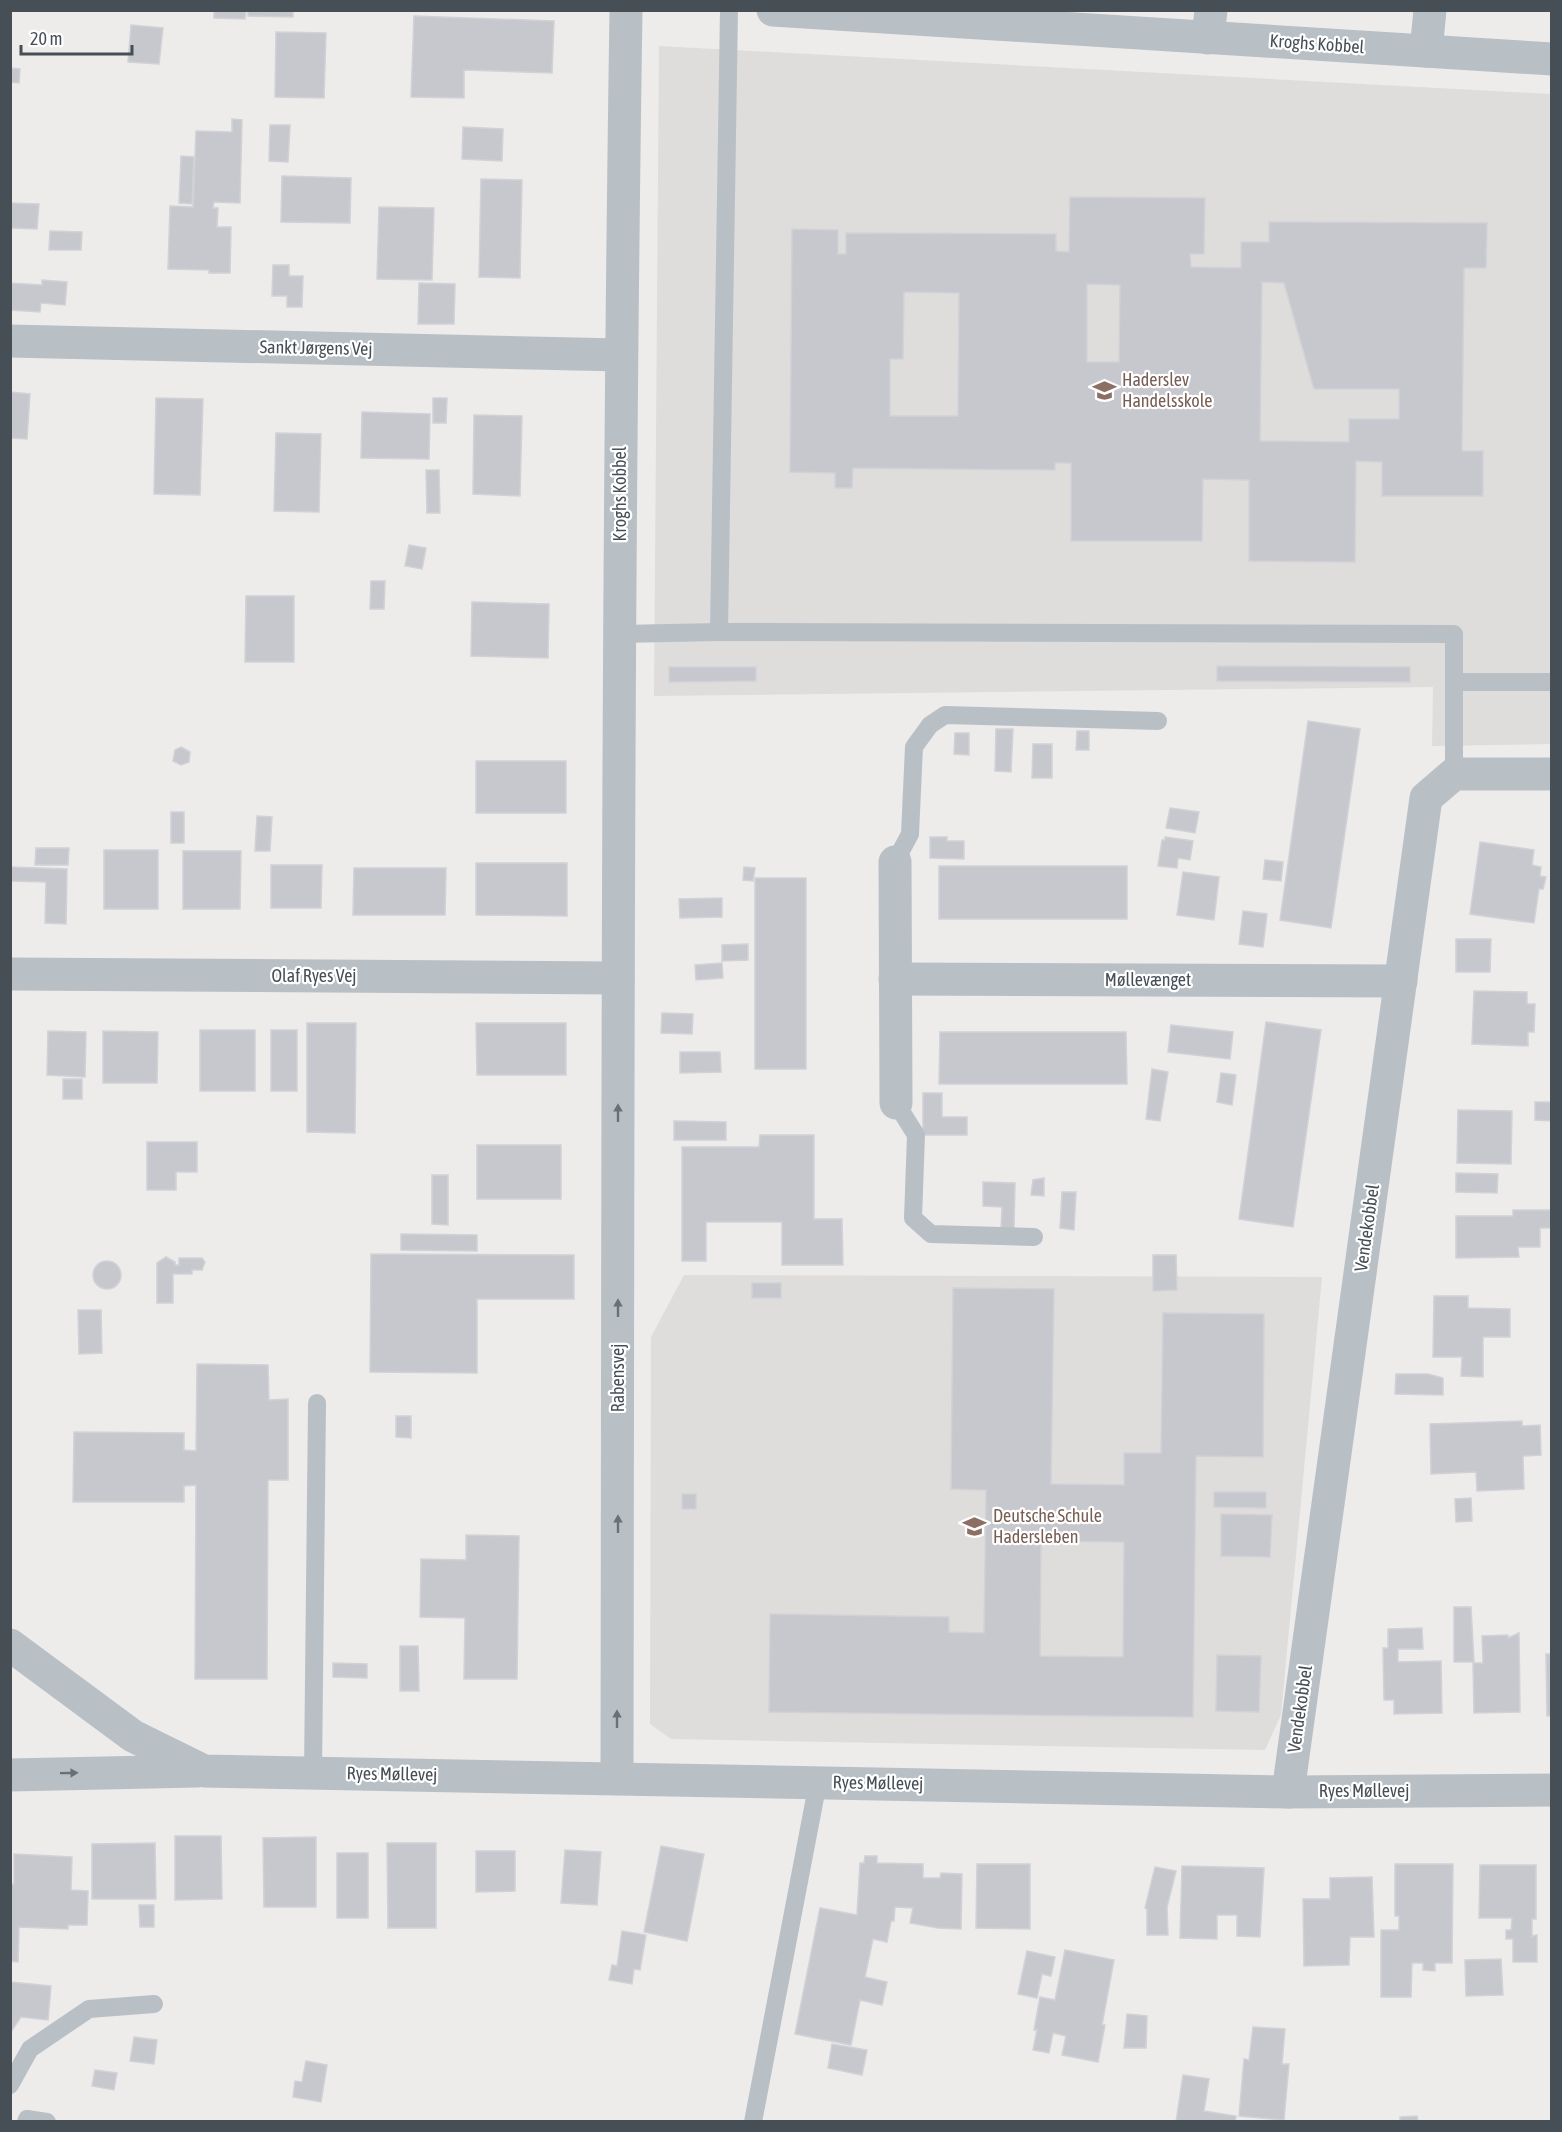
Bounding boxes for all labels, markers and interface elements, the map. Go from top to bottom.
scale bar [21,18,132,56]
text: 20 m [30,28,62,49]
street label: Kroghs Kobbel [1269,30,1365,57]
street label: Sankt Jørgens Vej [259,336,373,359]
place label: Haderslev Handelsskole [1122,369,1213,411]
school or university icon: Haderslev Handelsskole [1091,377,1117,403]
street label: Kroghs Kobbel [609,446,630,541]
street label: Olaf Ryes Vej [272,965,356,986]
street label: Møllevænget [1105,969,1191,990]
one-way arrow [613,1104,623,1123]
street label: Vendekobbel [1350,1183,1383,1273]
one-way arrow [613,1299,623,1318]
street label: Rabensvej [607,1344,628,1412]
place label: Deutsche Schule Hadersleben [993,1505,1102,1547]
school or university icon: Deutsche Schule Hadersleben [962,1513,988,1539]
one-way arrow [613,1515,623,1534]
street label: Vendekobbel [1283,1664,1316,1754]
one-way arrow [612,1710,622,1729]
street label: Ryes Møllevej [347,1762,438,1785]
one-way arrow [59,1769,78,1778]
street label: Ryes Møllevej [833,1771,924,1794]
street label: Ryes Møllevej [1319,1780,1409,1801]

